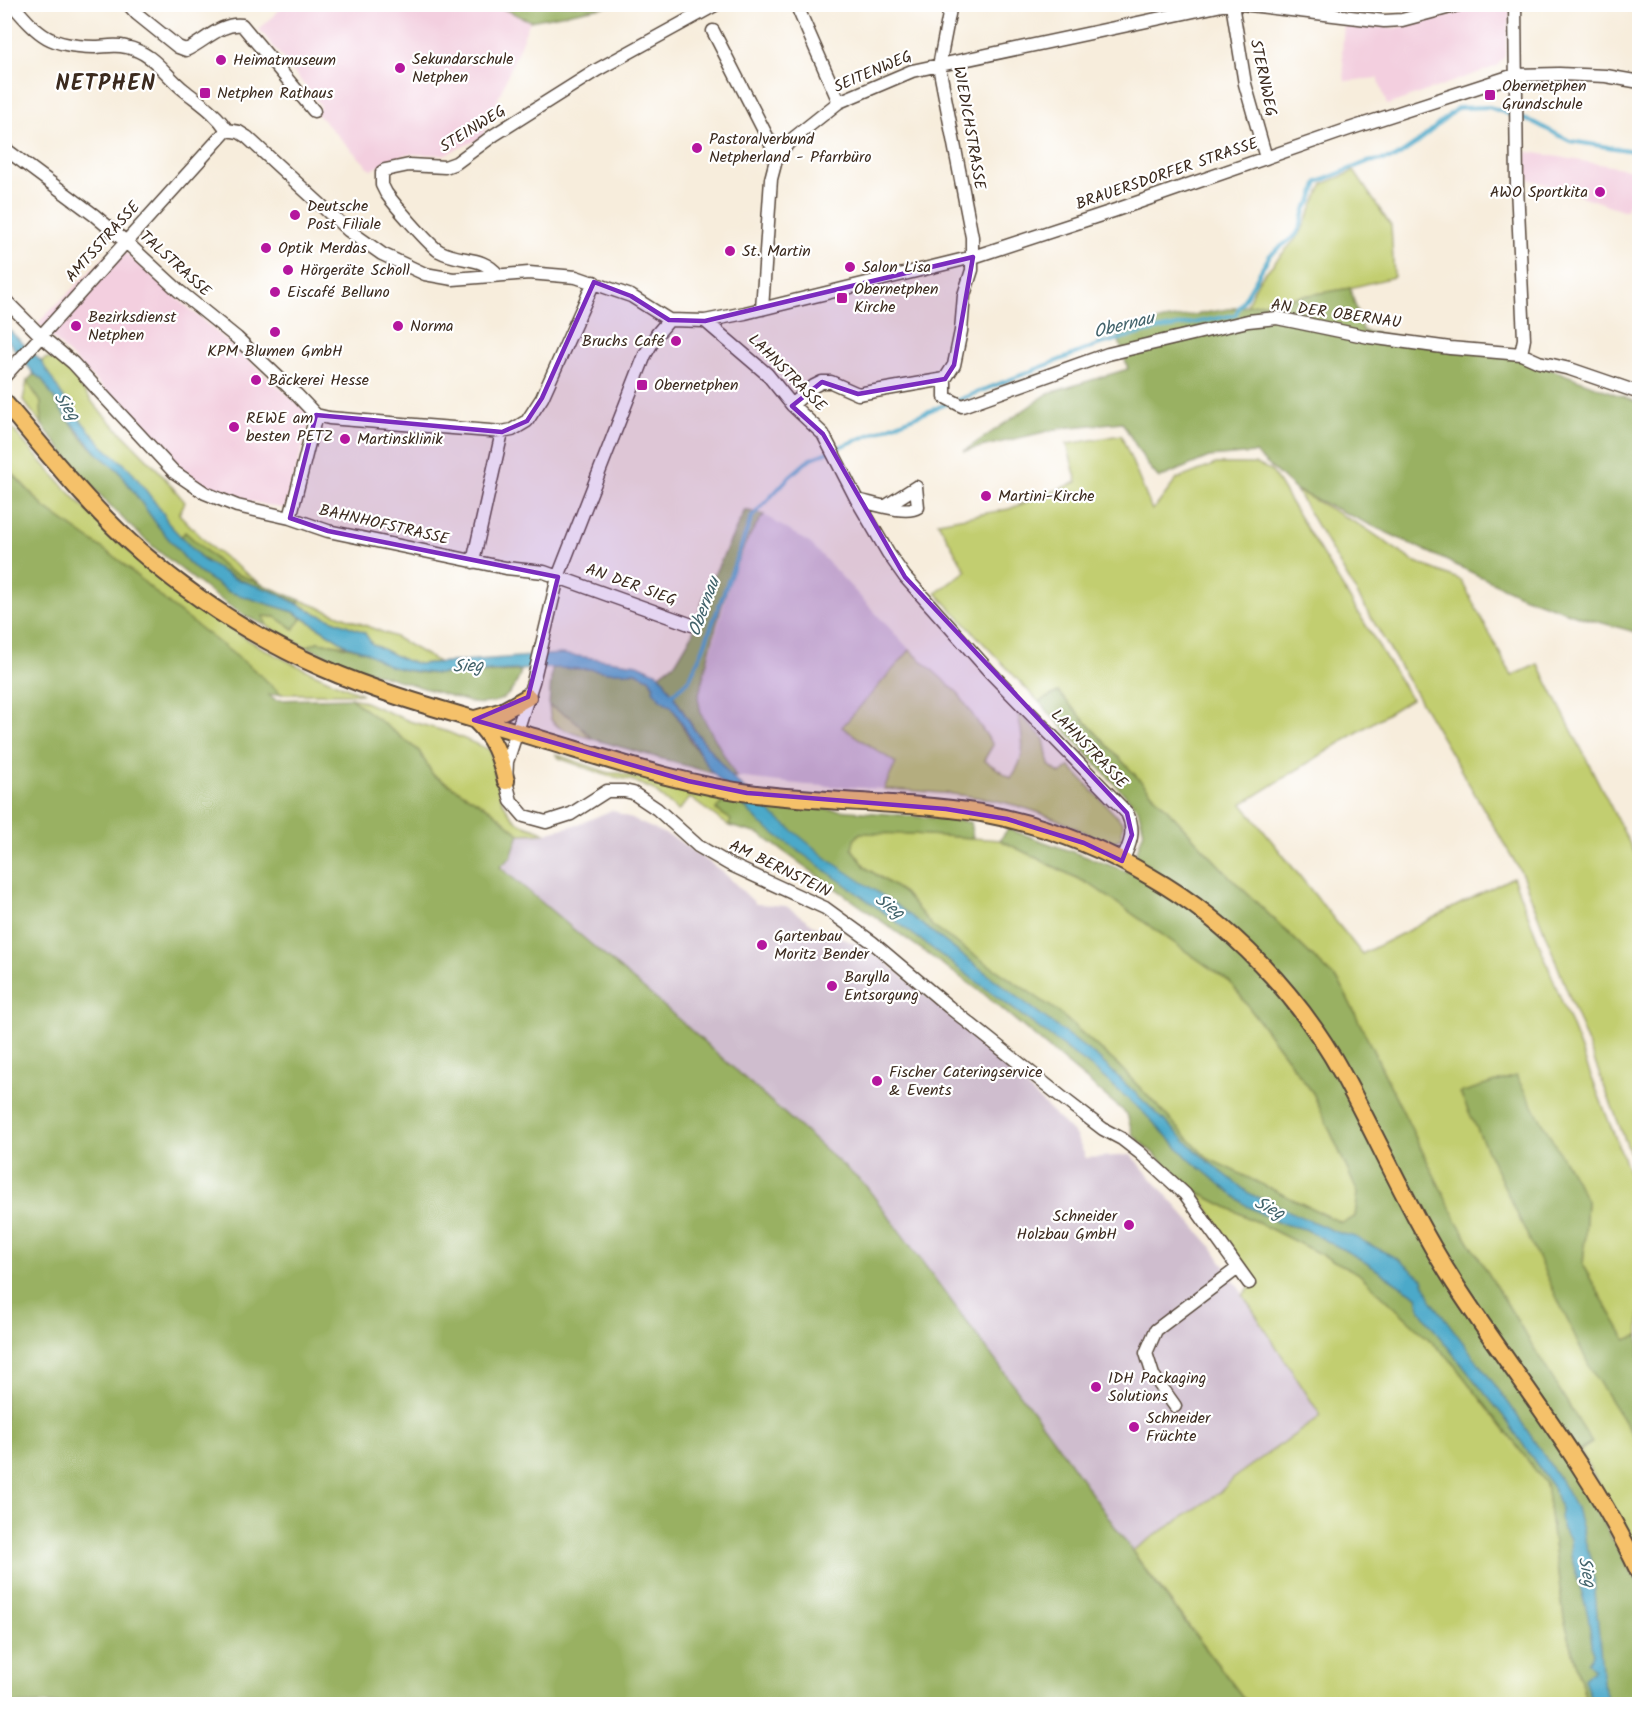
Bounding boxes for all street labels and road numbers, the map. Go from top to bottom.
street label: STERNWEG [1243,37,1283,119]
street label: SEITENWEG [830,44,916,100]
street label: WIEDICHSTRASSE [946,64,992,192]
street label: STEINWEG [435,99,511,159]
street label: BRAUERSDORFER STRASSE [1072,131,1262,217]
street label: AMTSSTRASSE [60,195,147,288]
street label: TALSTRASSE [133,225,217,304]
street label: AN DER OBERNAU [1269,292,1403,336]
street label: LAHNSTRASSE [742,328,833,419]
street label: BAHNHOFSTRASSE [316,498,452,552]
street label: AN DER SIEG [582,557,680,613]
street label: LAHNSTRASSE [1044,703,1134,795]
street label: AM BERNSTEIN [725,833,835,905]

